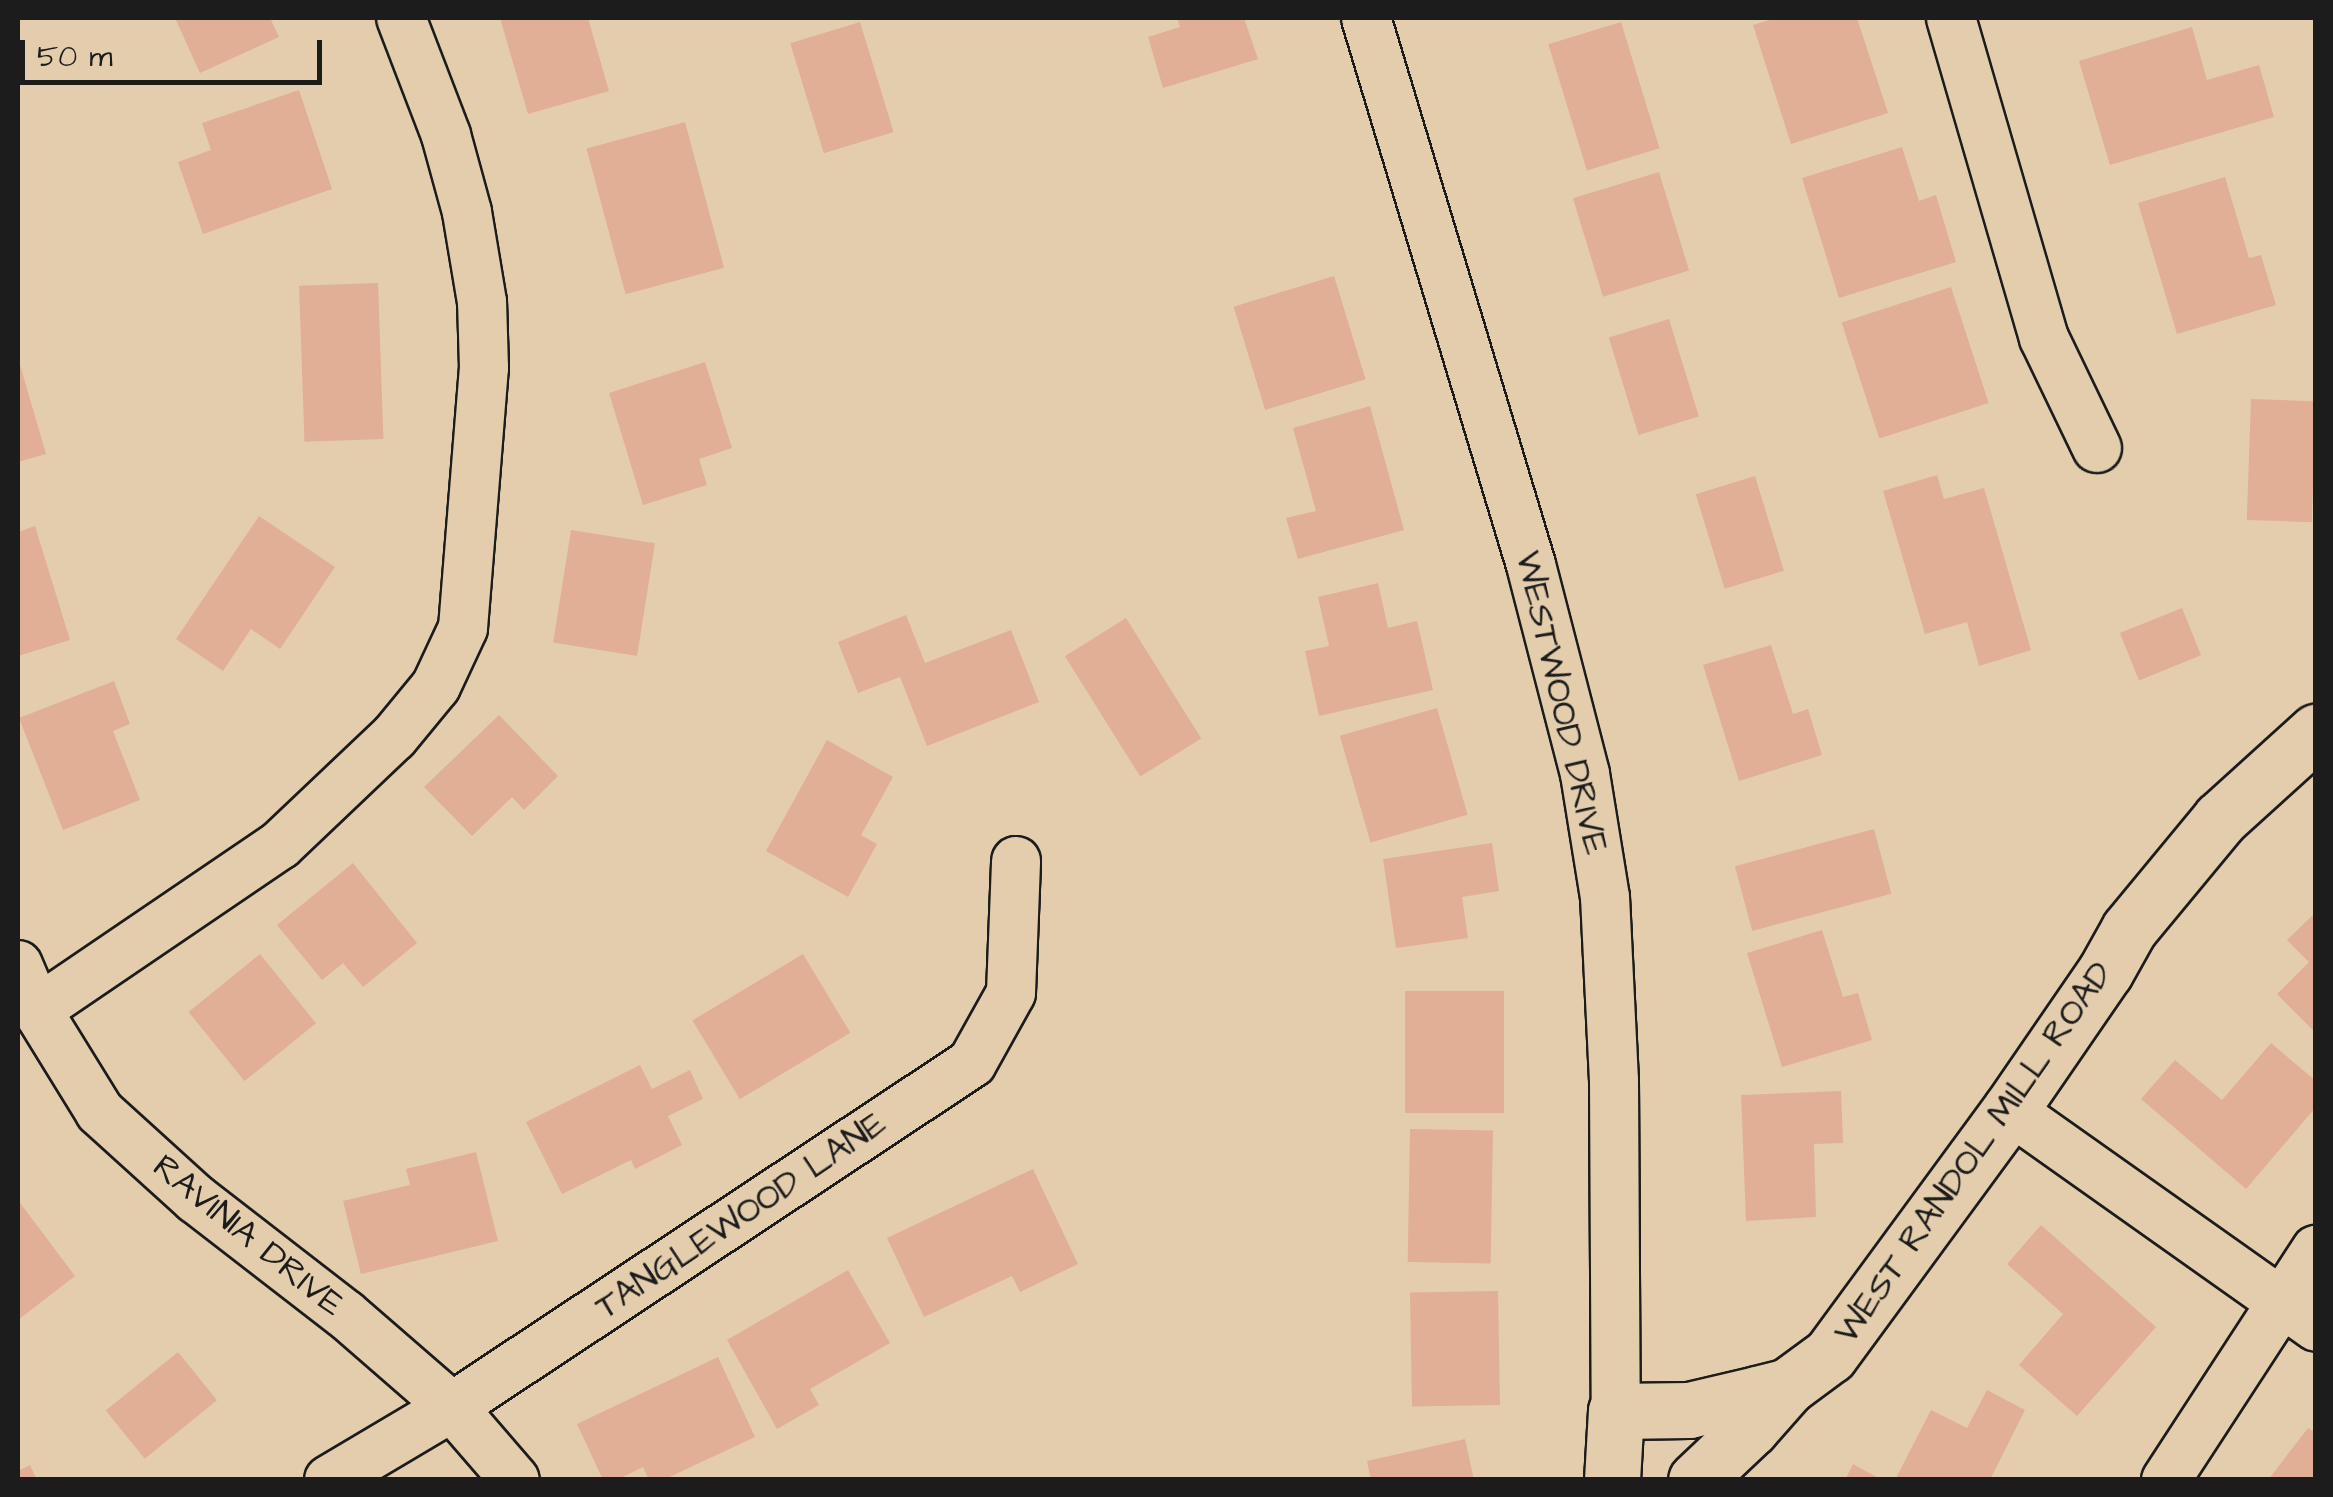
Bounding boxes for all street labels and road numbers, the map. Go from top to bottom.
street label: WESTWOOD DRIVE [1506,547,1616,859]
street label: WEST RANDOL MILL ROAD [1826,954,2122,1352]
street label: TANGLEWOOD LANE [588,1103,894,1329]
street label: RAVINIA DRIVE [144,1146,352,1326]

